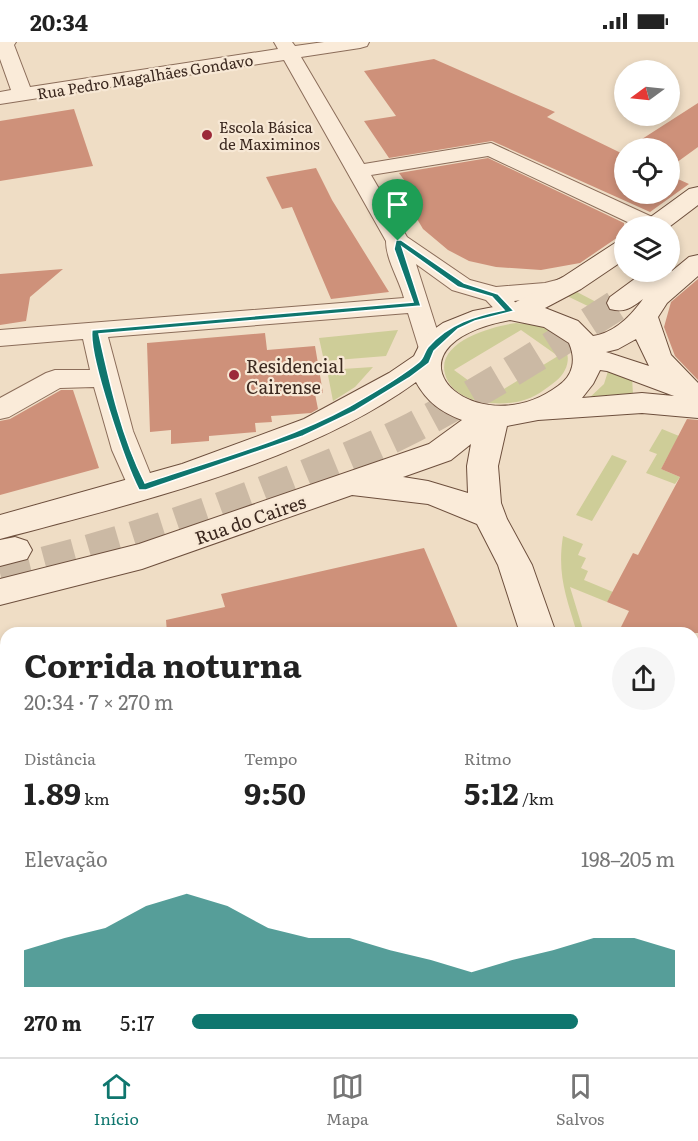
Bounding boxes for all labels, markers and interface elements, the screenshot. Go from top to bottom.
text: 20:34 [30,5,88,38]
street label: Rua Pedro Magalhães Gondavo [35,48,255,104]
north arrow [614,60,680,126]
map controls [614,60,680,282]
place label: Escola Básica de Maximinos [219,115,320,155]
marker: Escola Básica de Maximinos [200,128,214,142]
button: locate [614,138,680,204]
pin [372,179,423,241]
icon: arrive [381,188,414,221]
button: layers [614,216,680,282]
place label: Residencial Cairense [246,352,344,400]
marker: Residencial Cairense [227,368,241,382]
street label: Rua do Caires [191,487,309,551]
text: Corrida noturna [24,639,302,688]
button: share [612,647,675,710]
text: 20:34 · 7 × 270 m [24,686,173,716]
text: Distância [24,746,96,770]
text: Tempo [244,746,297,770]
text: Ritmo [464,746,511,770]
text: 1.89 [24,770,81,814]
text: 9:50 [244,770,306,814]
text: 5:12 [464,770,519,814]
text: km [81,786,109,810]
text: /km [519,786,554,810]
text: Elevação [24,843,108,873]
text: 198–205 m [581,843,675,873]
text: 270 m [24,1007,82,1037]
text: 5:17 [120,1007,155,1037]
tab: Início [94,1070,139,1130]
tab: Mapa [326,1070,369,1130]
tab: Salvos [556,1070,604,1130]

